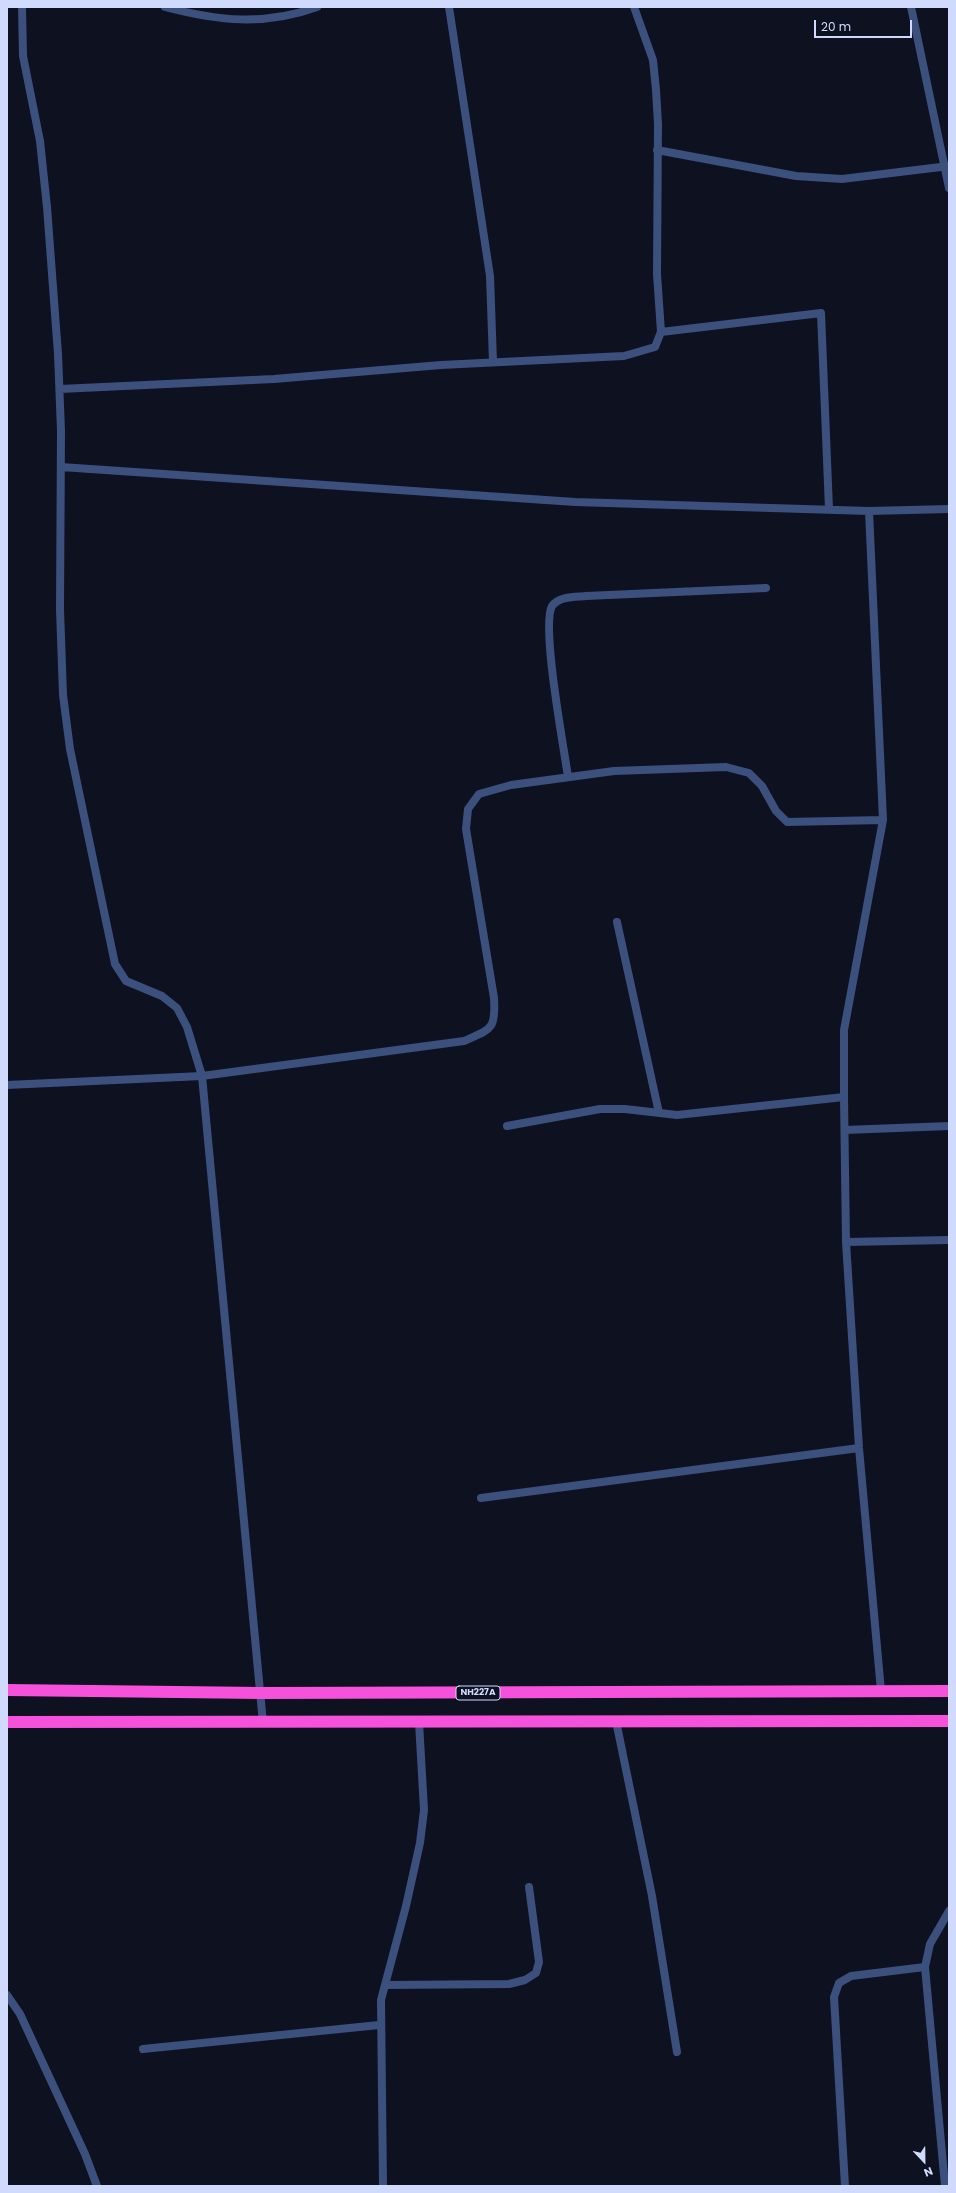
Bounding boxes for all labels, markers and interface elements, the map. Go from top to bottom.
scale bar [816,12,914,38]
text: 20 m [821,18,851,35]
road number: NH227A [456,1686,500,1700]
north arrow [904,2141,944,2181]
text: N [922,2163,935,2181]

